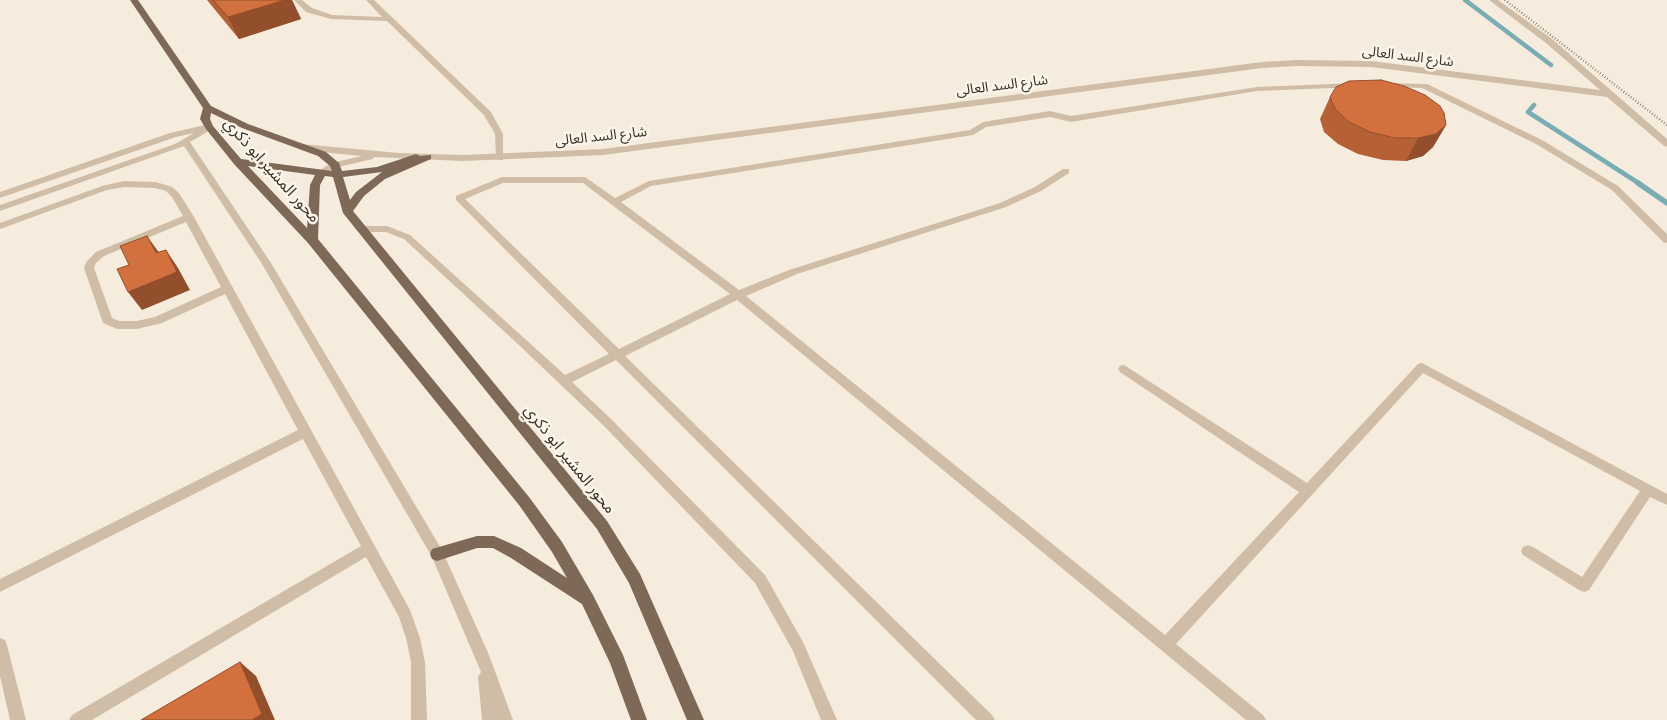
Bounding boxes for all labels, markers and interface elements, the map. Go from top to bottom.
street label: شارع السد العالى [1361,42,1455,70]
street label: شارع السد العالى [955,71,1049,99]
street label: محور المشير ابو ذكري [220,114,324,226]
street label: شارع السد العالى [554,123,648,149]
street label: محور المشير ابو ذكري [520,401,620,517]

